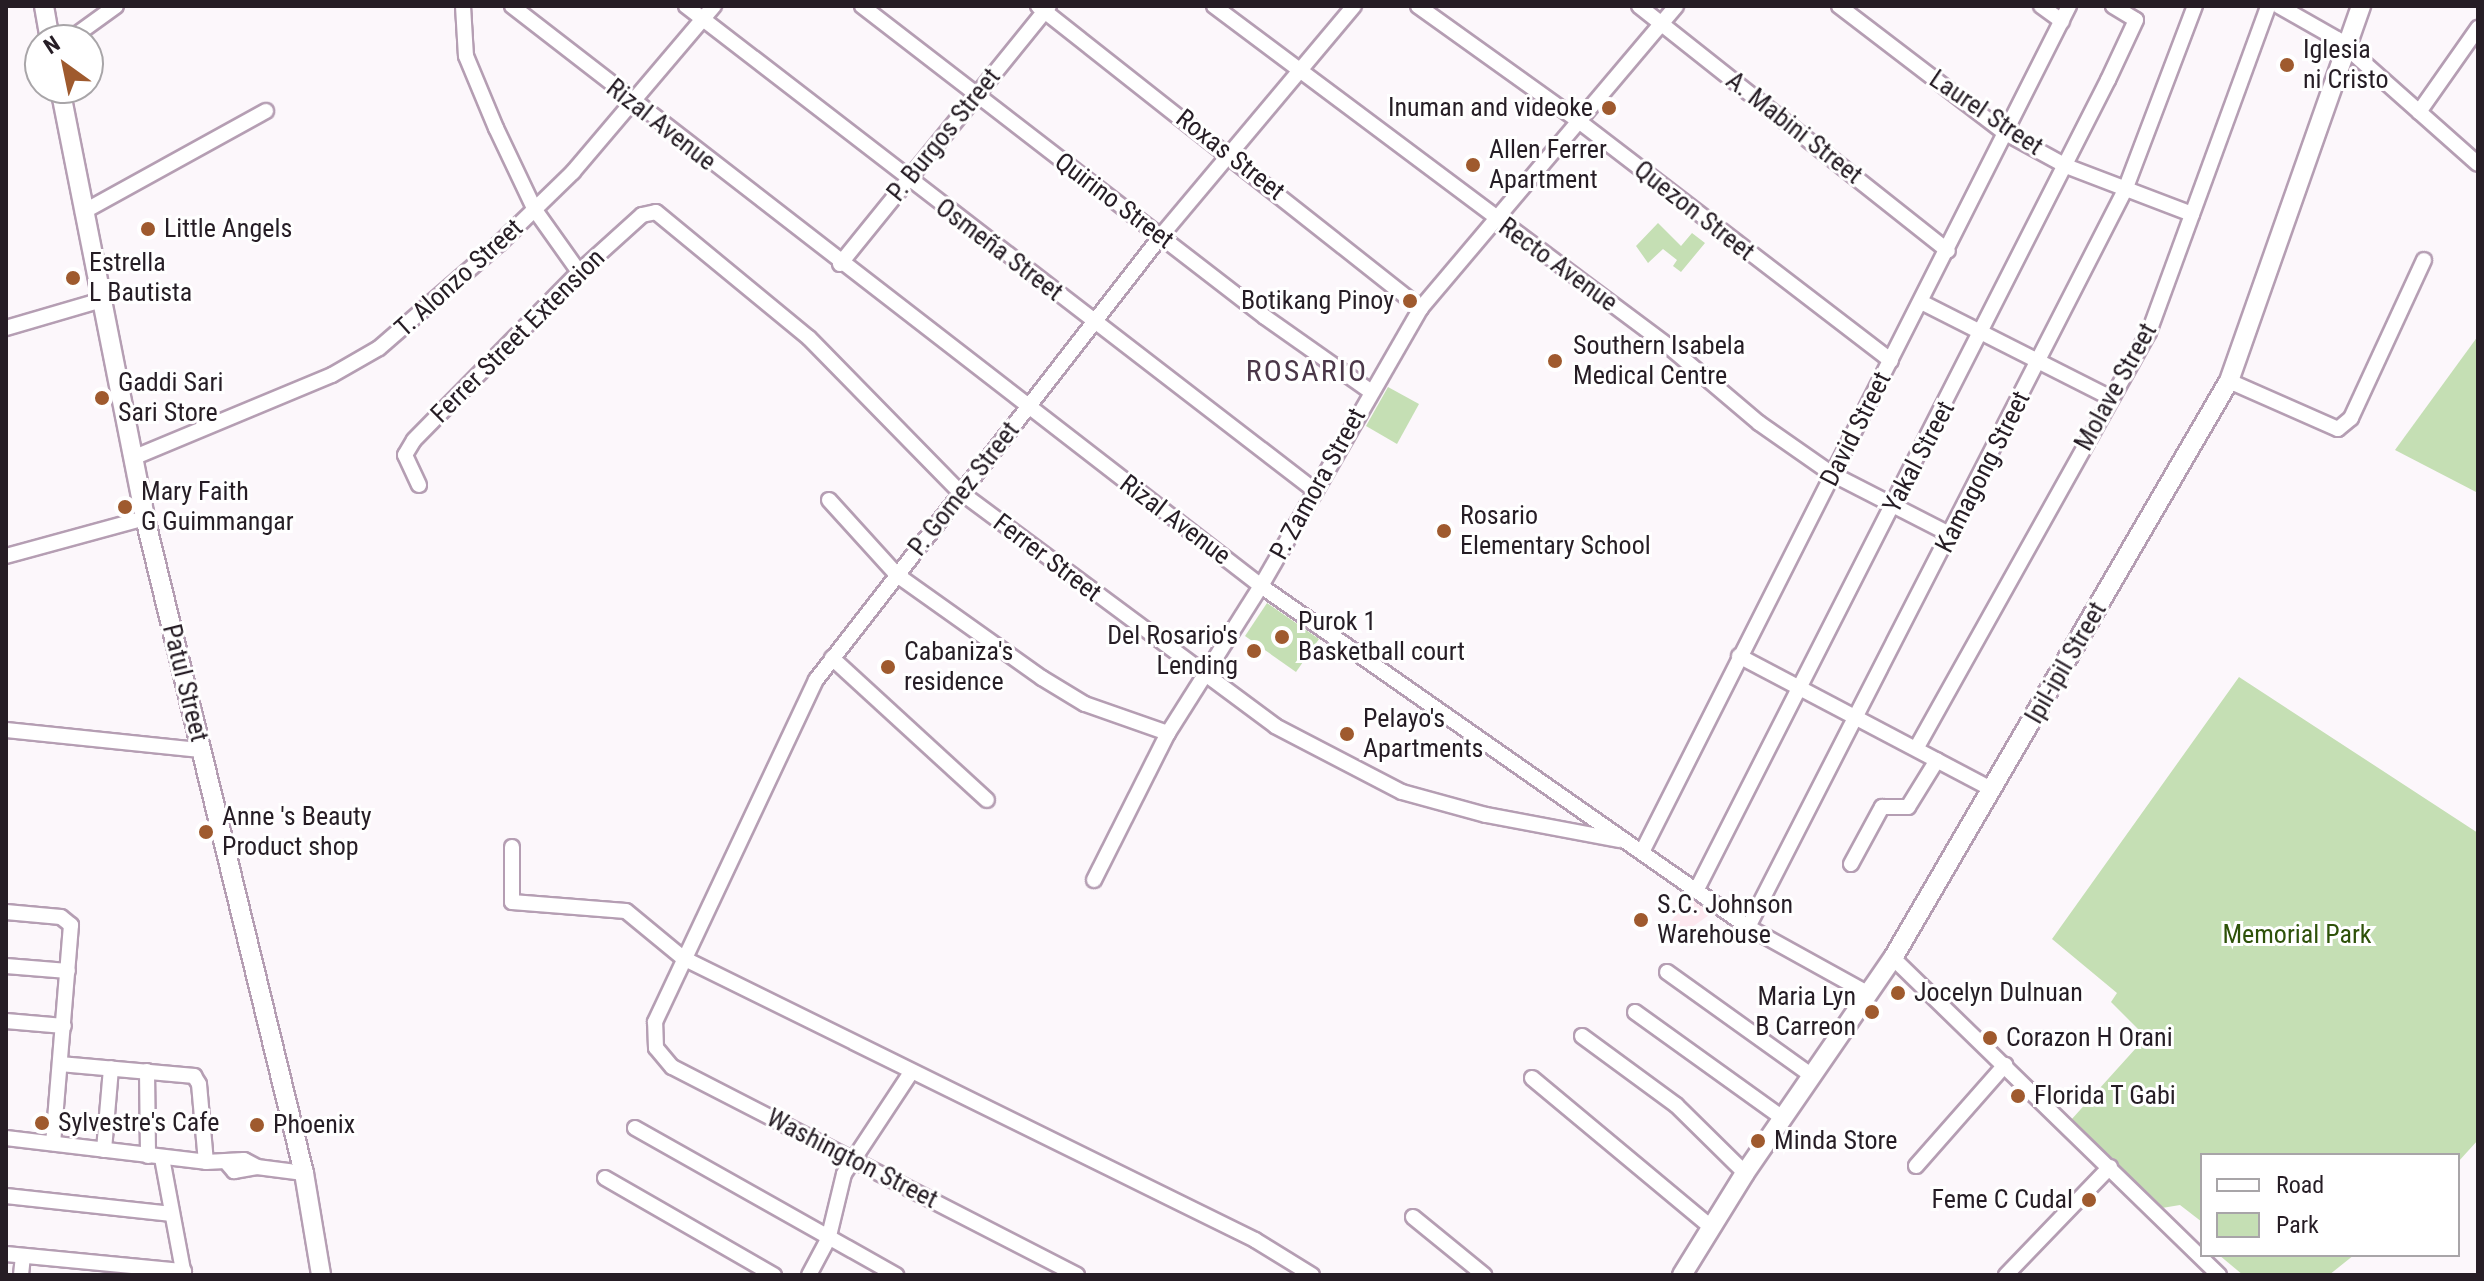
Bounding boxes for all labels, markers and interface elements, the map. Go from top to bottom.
north arrow [24,24,104,104]
text: N [39,31,64,59]
place label: Iglesia ni Cristo [2303,34,2389,96]
marker: Iglesia ni Cristo [2278,56,2296,74]
street label: P. Burgos Street [881,62,1007,208]
street label: Laurel Street [1923,64,2049,162]
street label: A. Mabini Street [1720,65,1868,191]
street label: Rizal Avenue [600,73,722,177]
place label: Inuman and videoke [1388,92,1593,124]
marker: Inuman and videoke [1600,99,1618,117]
street label: Roxas Street [1169,103,1291,207]
place label: Allen Ferrer Apartment [1489,134,1607,196]
street label: Quirino Street [1048,146,1180,256]
street label: Quezon Street [1628,154,1760,268]
marker: Allen Ferrer Apartment [1464,156,1482,174]
street label: Osmeña Street [929,192,1069,308]
street label: Recto Avenue [1492,211,1624,319]
street label: T. Alonzo Street [389,212,529,344]
place label: Little Angels [164,213,292,245]
marker: Little Angels [139,220,157,238]
street label: Ferrer Street Extension [424,242,612,430]
place label: Estrella L Bautista [89,247,192,308]
marker: Estrella L Bautista [64,269,82,287]
place label: Botikang Pinoy [1241,285,1394,317]
marker: Botikang Pinoy [1401,292,1419,310]
street label: Molave Street [2068,318,2164,456]
place label: Southern Isabela Medical Centre [1573,330,1745,392]
marker: Southern Isabela Medical Centre [1544,350,1566,372]
district label: ROSARIO [1246,353,1368,389]
place label: Gaddi Sari Sari Store [118,367,223,428]
street label: David Street [1814,367,1898,491]
street label: Kamagong Street [1929,386,2037,558]
marker: Gaddi Sari Sari Store [93,389,111,407]
street label: Yakal Street [1877,396,1961,518]
street label: P. Zamora Street [1263,403,1373,565]
street label: P. Gomez Street [902,416,1026,562]
street label: Rizal Avenue [1114,468,1236,572]
place label: Mary Faith G Guimmangar [141,476,294,538]
marker: Mary Faith G Guimmangar [116,498,134,516]
place label: Rosario Elementary School [1460,500,1651,562]
street label: Ferrer Street [987,507,1107,609]
marker: Rosario Elementary School [1435,522,1453,540]
street label: Ipil-ipil Street [2019,597,2113,729]
place label: Purok 1 Basketball court [1298,606,1465,668]
place label: Del Rosario's Lending [1107,620,1238,682]
street label: Patul Street [155,621,215,745]
marker: Purok 1 Basketball court [1273,628,1291,646]
place label: Cabaniza's residence [904,636,1013,698]
marker: Del Rosario's Lending [1245,642,1263,660]
marker: Cabaniza's residence [879,658,897,676]
place label: Pelayo's Apartments [1363,703,1483,764]
marker: Pelayo's Apartments [1338,725,1356,743]
place label: Anne 's Beauty Product shop [222,801,372,862]
marker: Anne 's Beauty Product shop [197,823,215,841]
place label: S.C. Johnson Warehouse [1657,889,1793,950]
marker: S.C. Johnson Warehouse [1632,911,1650,929]
park label: Memorial Park [2222,919,2372,951]
place label: Jocelyn Dulnuan [1914,977,2083,1009]
place label: Maria Lyn B Carreon [1755,981,1856,1042]
marker: Jocelyn Dulnuan [1889,984,1907,1002]
marker: Maria Lyn B Carreon [1863,1003,1881,1021]
place label: Corazon H Orani [2006,1022,2173,1054]
marker: Corazon H Orani [1981,1029,1999,1047]
place label: Florida T Gabi [2034,1080,2177,1112]
marker: Florida T Gabi [2009,1087,2027,1105]
street label: Washington Street [761,1103,943,1215]
place label: Sylvestre's Cafe [58,1107,219,1139]
place label: Phoenix [273,1109,355,1141]
marker: Sylvestre's Cafe [33,1114,51,1132]
marker: Phoenix [248,1116,266,1134]
place label: Minda Store [1774,1125,1897,1157]
marker: Minda Store [1749,1132,1767,1150]
legend [2200,1153,2460,1257]
text: Road [2276,1171,2324,1199]
place label: Feme C Cudal [1932,1184,2073,1216]
marker: Feme C Cudal [2080,1191,2098,1209]
text: Park [2276,1211,2319,1239]

